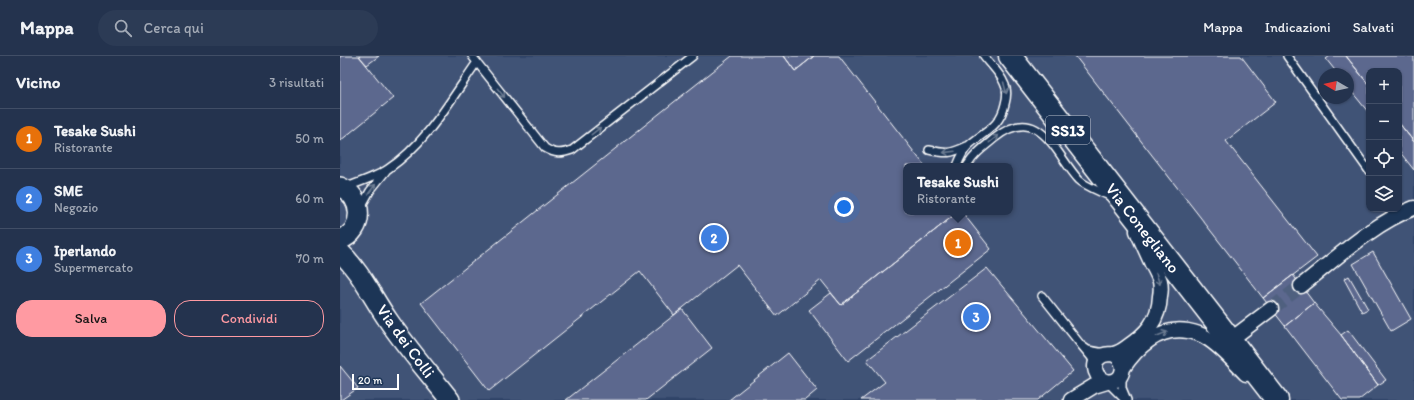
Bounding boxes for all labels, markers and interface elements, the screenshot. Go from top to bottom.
search box [98,10,378,46]
text: Mappa [20,16,74,39]
icon: search [112,17,134,39]
text: Cerca qui [144,19,204,37]
text: Mappa [1203,19,1243,36]
text: Indicazioni [1265,19,1331,36]
text: Salvati [1353,19,1394,36]
north arrow [1318,68,1354,104]
map controls [1366,68,1402,212]
button: + [1366,68,1402,104]
text: Vicino [16,72,60,92]
text: 3 risultati [269,75,324,90]
one-way arrow [1002,81,1009,94]
one-way arrow [497,88,506,99]
button: − [1366,104,1402,140]
road number: SS13 [1046,116,1090,144]
text: Tesake Sushi [54,122,136,140]
one-way arrow [591,127,602,135]
text: 1 [26,131,32,146]
text: 50 m [295,131,324,146]
one-way arrow [989,135,1000,143]
text: Ristorante [54,140,113,155]
button: locate [1366,140,1402,176]
one-way arrow [943,148,956,156]
popup [903,163,1013,215]
text: Tesake Sushi [917,173,999,191]
button: layers [1366,176,1402,212]
street label: Via Conegliano [1102,179,1184,277]
text: SME [54,182,83,200]
one-way arrow [367,183,376,194]
text: 2 [26,191,32,206]
text: 60 m [295,191,324,206]
text: Ristorante [917,191,976,206]
your location [834,197,854,217]
text: Negozio [54,200,98,215]
pin: 2 [701,223,727,253]
pin: 1 [945,228,971,258]
text: Iperlando [54,242,116,260]
text: 3 [25,251,33,266]
text: 70 m [296,251,324,266]
text: Supermercato [54,260,133,275]
one-way arrow [1155,272,1162,285]
button: Salva [16,300,166,337]
button: Condividi [174,300,324,337]
street label: Via dei Colli [373,300,439,382]
pin: 3 [963,302,989,332]
one-way arrow [1155,329,1167,337]
scale bar [352,372,399,391]
text: 20 m [358,374,382,387]

